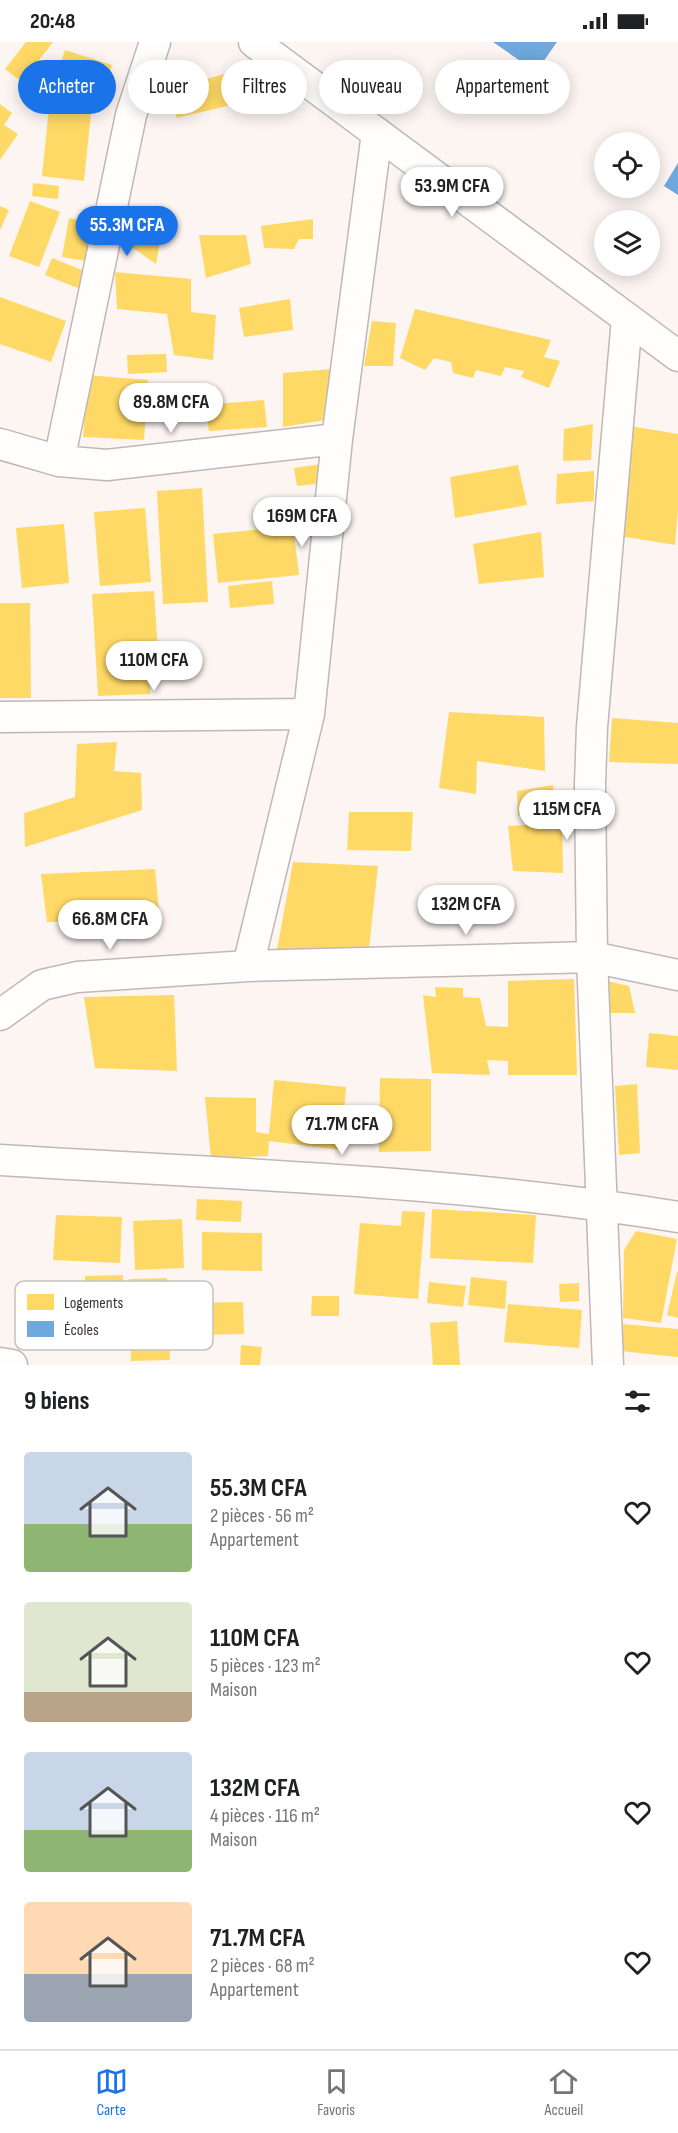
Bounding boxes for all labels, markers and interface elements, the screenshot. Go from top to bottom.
text: 20:48 [30,8,75,35]
chip: Acheter [18,60,116,114]
chip: Louer [128,60,209,114]
chip: Filtres [221,60,307,114]
chip: Nouveau [319,60,423,114]
chip: Appartement [435,60,570,114]
map controls [594,132,660,276]
button: locate [594,132,660,198]
pin: 53.9M CFA [383,167,521,218]
text: 53.9M CFA [415,174,489,198]
pin: 55.3M CFA [58,206,196,257]
button: layers [594,210,660,276]
text: 55.3M CFA [90,213,164,237]
pin: 89.8M CFA [102,383,240,434]
text: 89.8M CFA [133,390,209,414]
pin: 169M CFA [240,497,364,548]
text: 169M CFA [267,504,337,528]
pin: 110M CFA [92,641,216,692]
text: 110M CFA [120,648,188,672]
pin: 115M CFA [505,790,629,841]
text: 115M CFA [533,797,601,821]
pin: 132M CFA [404,885,528,936]
text: 132M CFA [432,892,500,916]
pin: 66.8M CFA [41,900,179,951]
text: 66.8M CFA [72,907,148,931]
pin: 71.7M CFA [273,1105,411,1156]
text: 71.7M CFA [306,1112,378,1136]
legend [15,1281,213,1350]
text: Logements [64,1294,124,1313]
text: Écoles [64,1321,99,1340]
icon: filters [621,1385,654,1418]
text: 9 biens [24,1386,90,1417]
text: 55.3M CFA [210,1473,307,1504]
icon: home [72,1476,144,1548]
icon: heart [621,1496,654,1529]
text: 2 pièces · 56 m² [210,1504,314,1528]
text: Appartement [210,1528,299,1552]
text: 110M CFA [210,1623,299,1654]
icon: home [72,1626,144,1698]
icon: heart [621,1646,654,1679]
text: 5 pièces · 123 m² [210,1654,321,1678]
text: Maison [210,1678,257,1702]
text: 132M CFA [210,1773,300,1804]
icon: home [72,1776,144,1848]
icon: heart [621,1796,654,1829]
text: 4 pièces · 116 m² [210,1804,320,1828]
text: Maison [210,1828,257,1852]
text: 71.7M CFA [210,1923,305,1954]
icon: home [72,1926,144,1998]
icon: heart [621,1946,654,1979]
text: 2 pièces · 68 m² [210,1954,315,1978]
text: Appartement [210,1978,299,2002]
tab: Carte [95,2065,128,2120]
tab: Favoris [317,2065,355,2120]
tab: Accueil [544,2065,583,2120]

